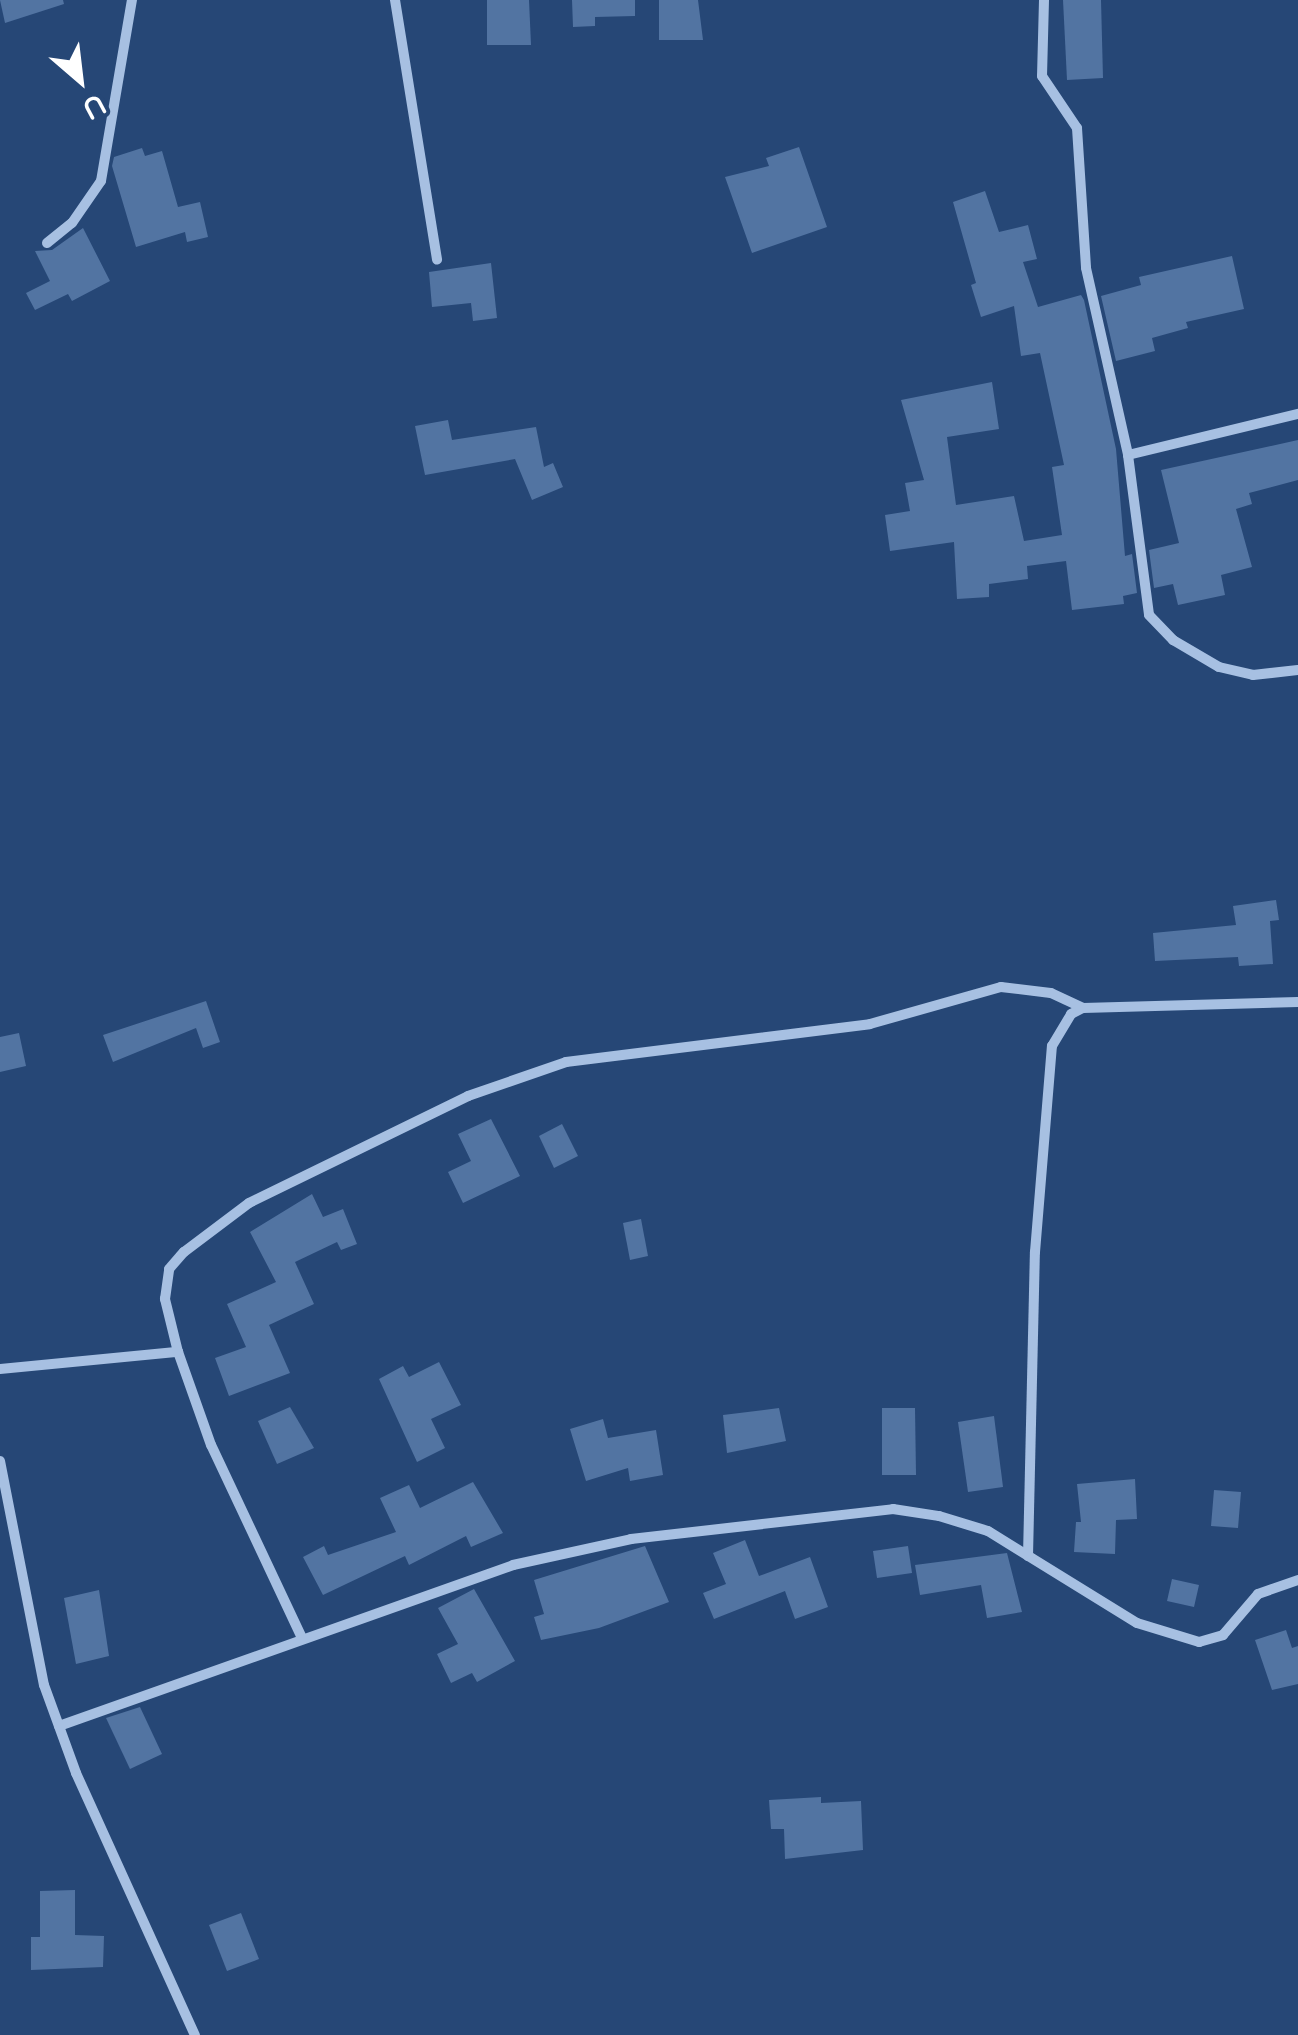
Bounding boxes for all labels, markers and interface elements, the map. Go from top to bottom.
north arrow [30,30,130,130]
text: U [77,86,111,126]

